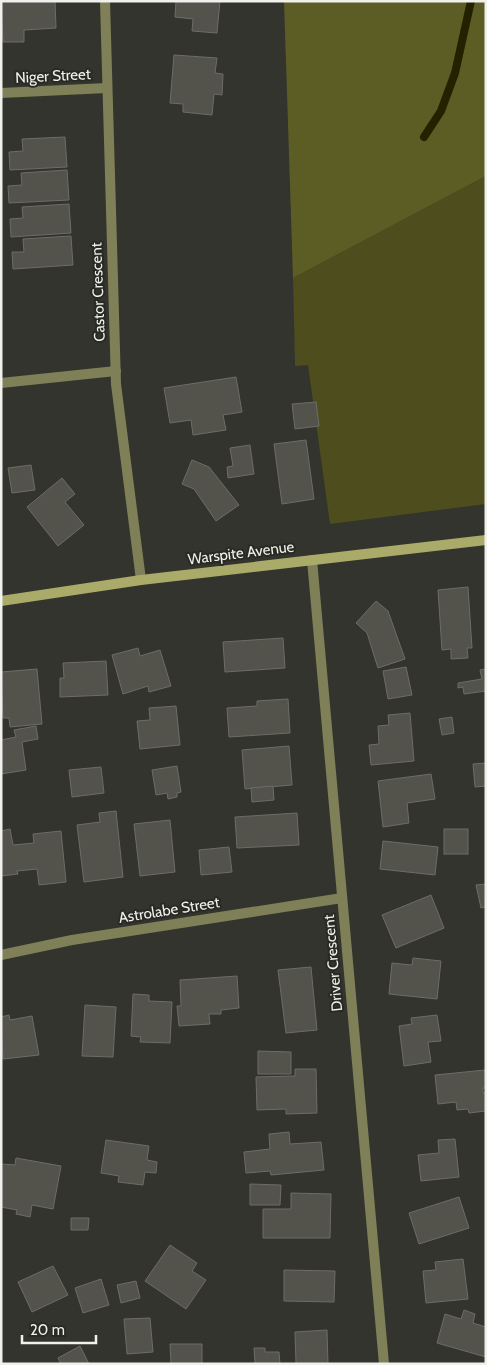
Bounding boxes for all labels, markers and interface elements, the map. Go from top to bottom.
street label: Niger Street [15,65,91,87]
street label: Castor Crescent [87,242,109,342]
street label: Warspite Avenue [187,538,295,568]
street label: Astrolabe Street [117,893,221,927]
street label: Driver Crescent [320,914,346,1012]
scale bar [22,1312,96,1344]
text: 20 m [30,1321,65,1339]

